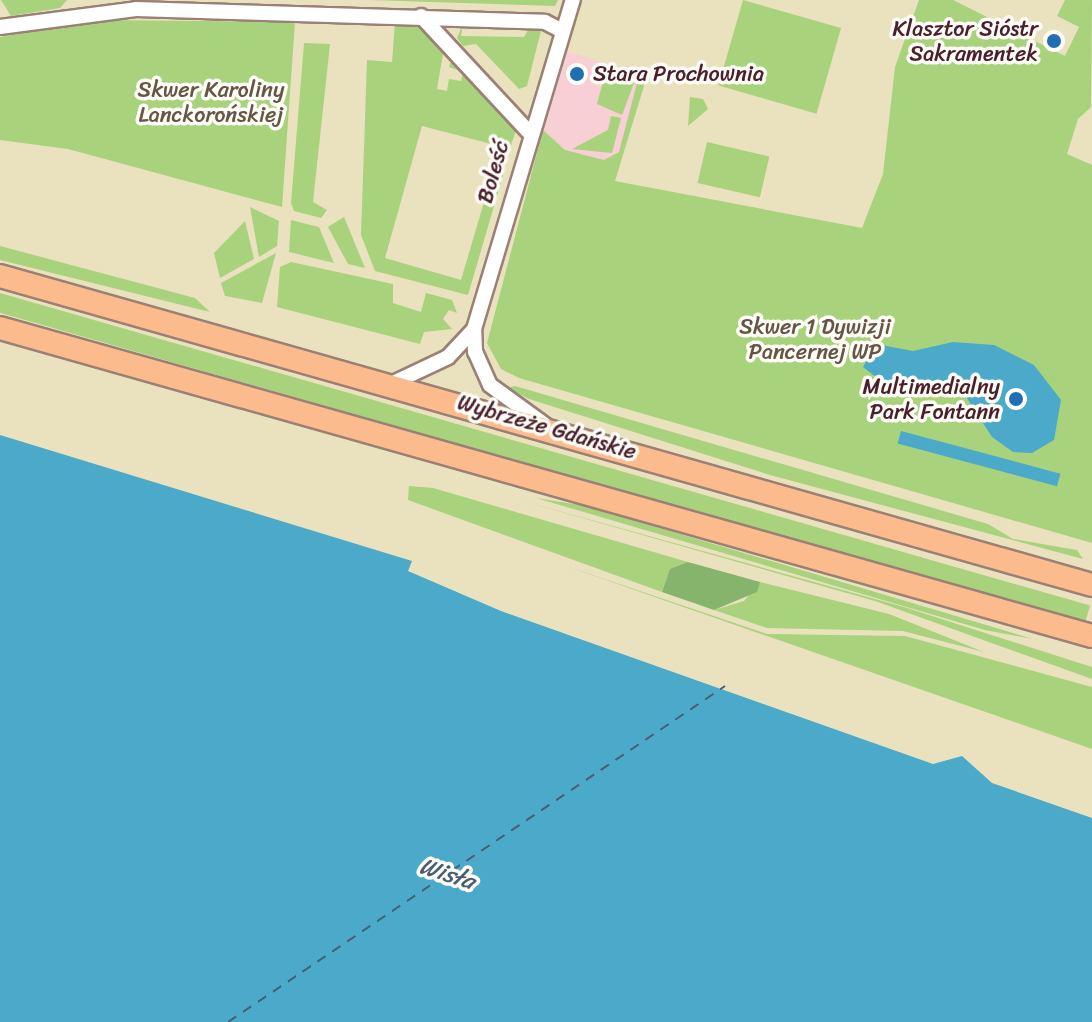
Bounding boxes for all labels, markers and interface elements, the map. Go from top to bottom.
place label: Klasztor Sióstr Sakramentek [891,15,1038,66]
marker: Klasztor Sióstr Sakramentek [1045,32,1063,50]
place label: Stara Prochownia [593,61,765,87]
marker: Stara Prochownia [568,65,586,83]
park label: Skwer Karoliny Lanckorońskiej [137,76,285,128]
street label: Boleść [472,138,514,206]
park label: Skwer 1 Dywizji Pancernej WP [739,313,891,364]
place label: Multimedialny Park Fontann [862,373,1000,424]
street label: Wybrzeże Gdańskie [454,389,640,465]
marker: Multimedialny Park Fontann [1007,390,1025,408]
water label: Wisła [416,852,478,896]

